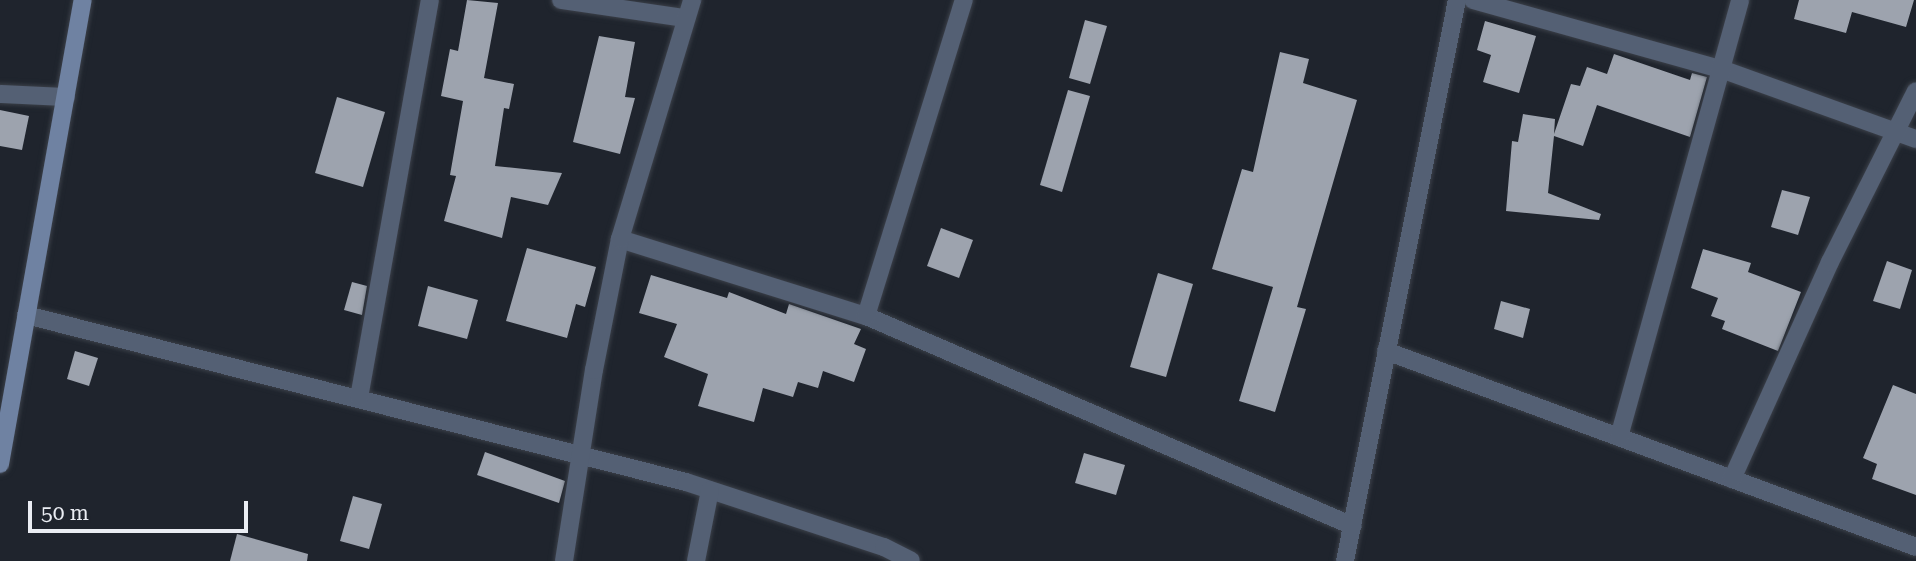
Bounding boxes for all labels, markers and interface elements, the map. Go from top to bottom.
scale bar [32,488,252,532]
text: 50 m [41,501,89,525]

